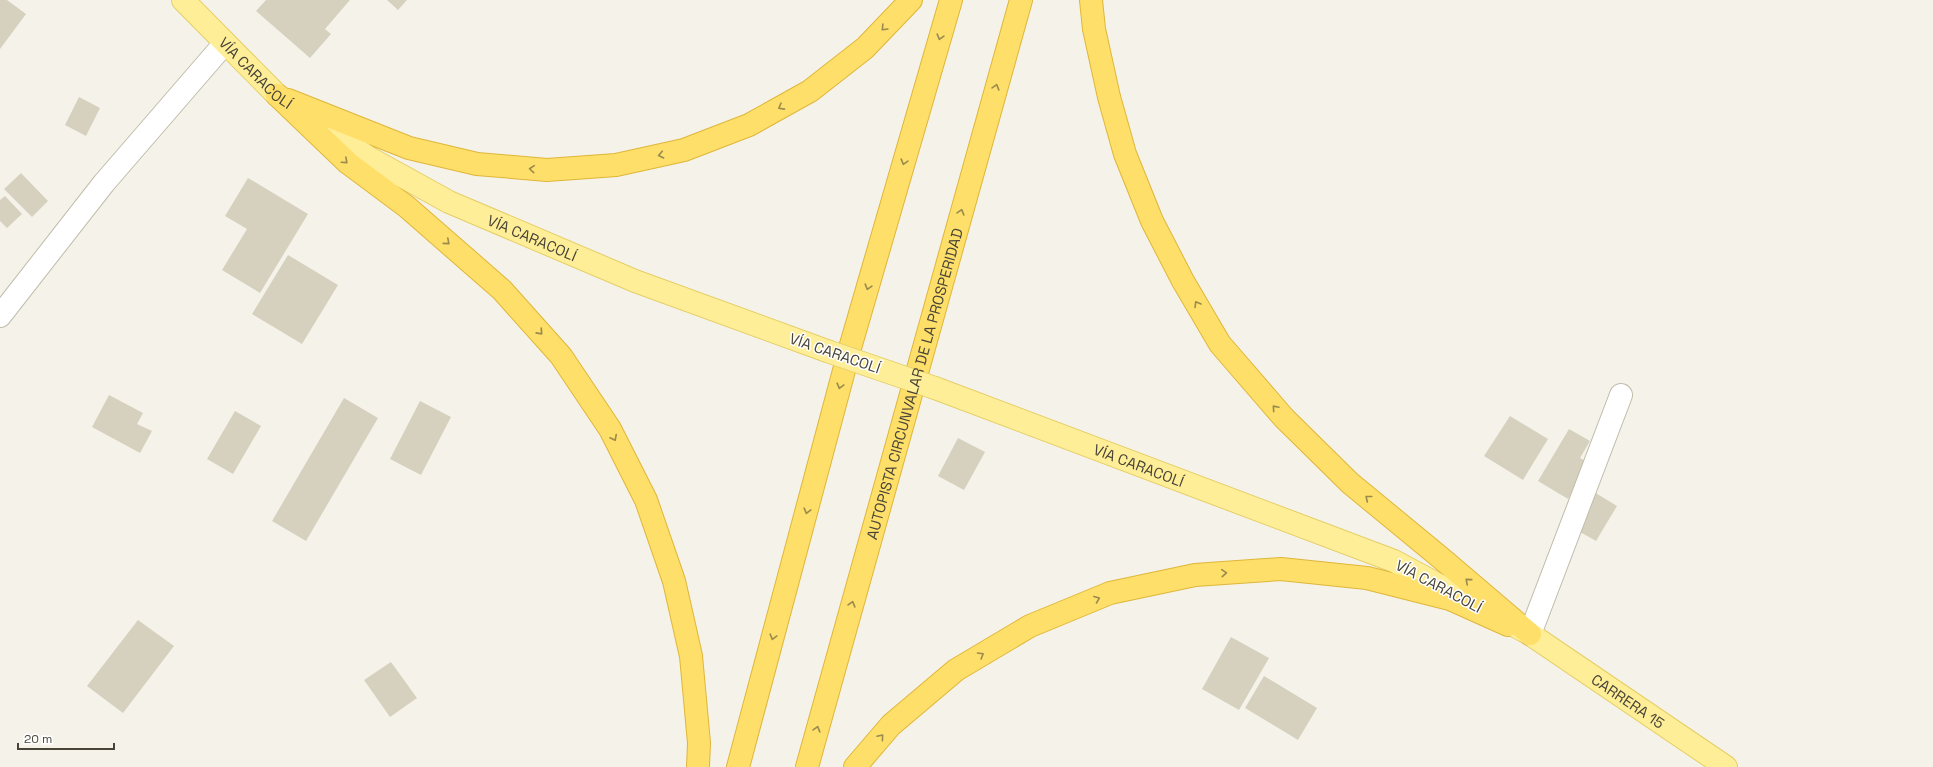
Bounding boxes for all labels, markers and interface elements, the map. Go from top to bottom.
one-way arrow [881,23,889,31]
street label: VÍA CARACOLÍ [215,33,297,113]
one-way arrow [937,34,945,41]
one-way arrow [991,84,1000,91]
one-way arrow [778,103,785,110]
one-way arrow [658,151,664,159]
one-way arrow [340,156,348,163]
one-way arrow [900,159,909,166]
one-way arrow [529,164,536,173]
one-way arrow [956,209,965,216]
street label: VÍA CARACOLÍ [485,210,580,265]
street label: AUTOPISTA CIRCUNVALAR DE LA PROSPERIDAD [861,226,966,541]
one-way arrow [442,237,449,244]
one-way arrow [864,283,873,290]
one-way arrow [1194,301,1201,308]
one-way arrow [535,327,543,335]
street label: VÍA CARACOLÍ [787,328,883,378]
one-way arrow [836,382,845,389]
one-way arrow [1273,405,1280,412]
one-way arrow [610,434,617,441]
street label: VÍA CARACOLÍ [1091,439,1187,491]
one-way arrow [1366,496,1373,503]
one-way arrow [803,508,811,514]
street label: VÍA CARACOLÍ [1392,555,1486,617]
one-way arrow [1221,568,1227,577]
one-way arrow [1466,579,1473,586]
one-way arrow [1094,595,1101,603]
one-way arrow [847,601,856,608]
one-way arrow [769,633,778,640]
one-way arrow [977,653,984,660]
street label: CARRERA 15 [1588,669,1668,732]
scale bar [18,725,114,751]
one-way arrow [813,726,821,733]
text: 20 m [24,731,52,747]
one-way arrow [876,735,883,742]

